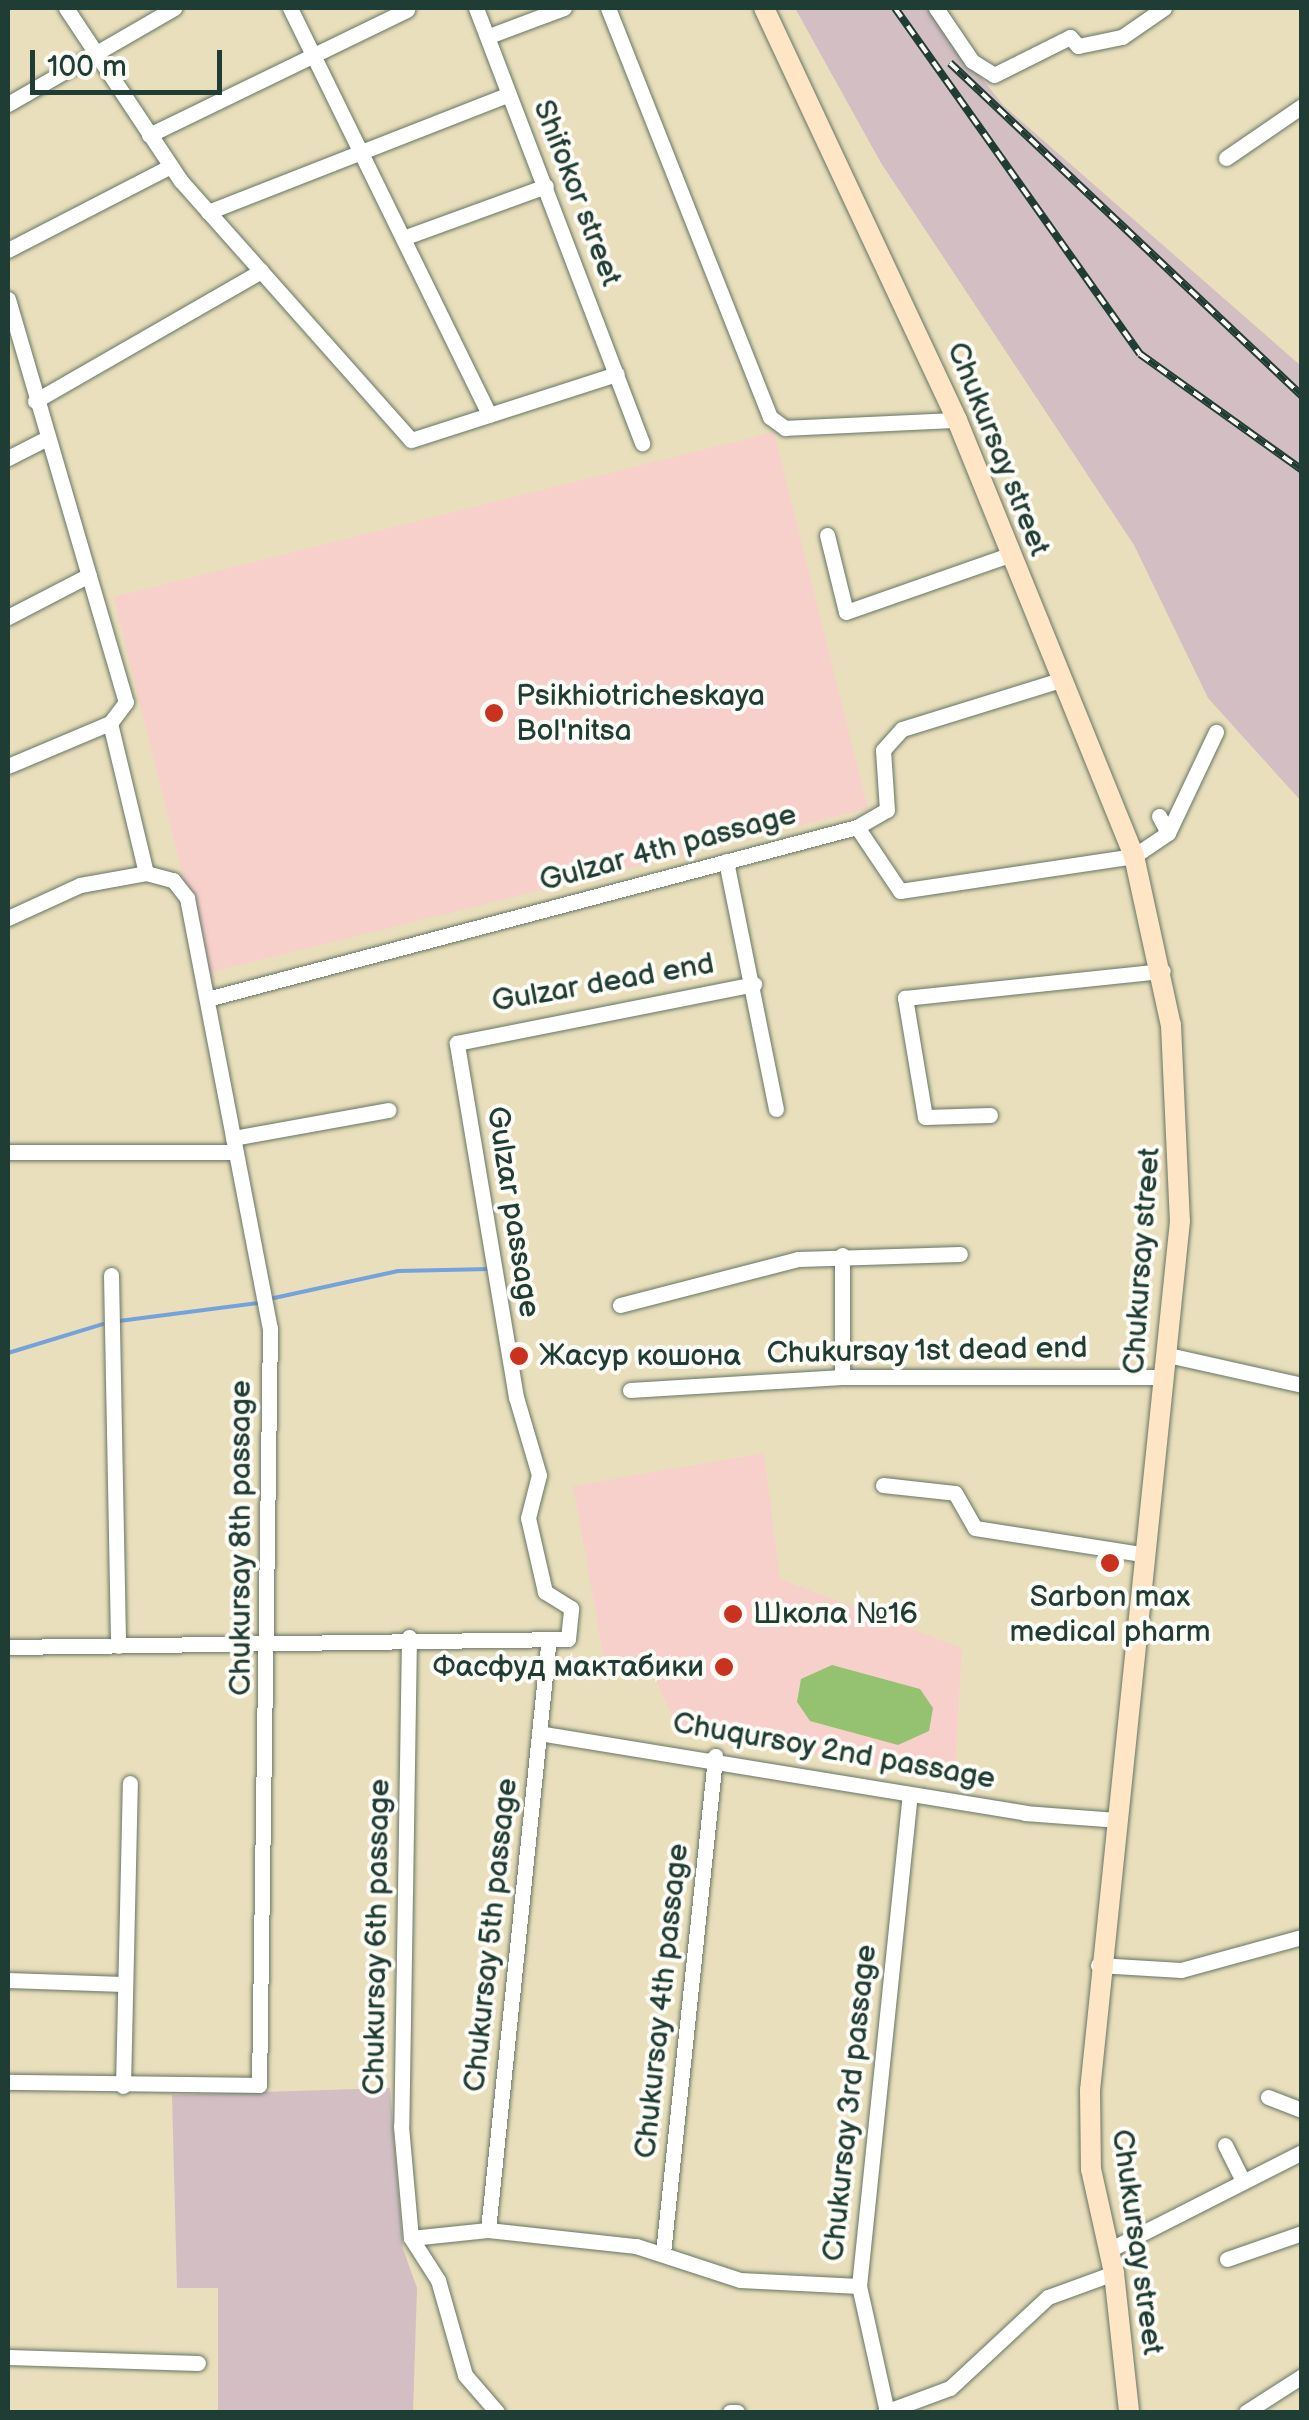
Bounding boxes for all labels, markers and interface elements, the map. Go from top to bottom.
scale bar [35,30,228,92]
text: 100 m [47,49,127,85]
street label: Shifokor street [525,95,629,291]
street label: Chukursay street [938,336,1058,562]
place label: Psikhiotricheskaya Bol'nitsa [516,678,765,748]
marker: Psikhiotricheskaya Bol'nitsa [481,700,507,726]
street label: Gulzar 4th passage [536,796,800,900]
street label: Gulzar dead end [489,946,717,1020]
street label: Gulzаr passage [479,1104,547,1320]
street label: Chukursay street [1116,1145,1168,1377]
street label: Chukursay 1st dead end [765,1330,1089,1372]
place label: Жасур кошона [539,1338,741,1374]
marker: Жасур кошона [508,1345,530,1367]
street label: Chukursay 8th passage [223,1379,259,1697]
marker: Sarbon max medical pharm [1099,1552,1121,1574]
place label: Sarbon max medical pharm [1009,1579,1211,1650]
place label: Школа №16 [753,1596,918,1632]
marker: Школа №16 [722,1603,744,1625]
place label: Фасфуд мактабики [433,1649,704,1685]
marker: Фасфуд мактабики [713,1656,735,1678]
street label: Chuqursoy 2nd passage [669,1705,999,1797]
street label: Chukursay 5th passage [457,1775,525,2095]
street label: Chukursay 6th passage [356,1777,398,2097]
street label: Chukursay 4th passage [627,1841,697,2161]
street label: Chukursay 3rd passage [815,1942,885,2264]
street label: Chukursay street [1103,2126,1171,2358]

